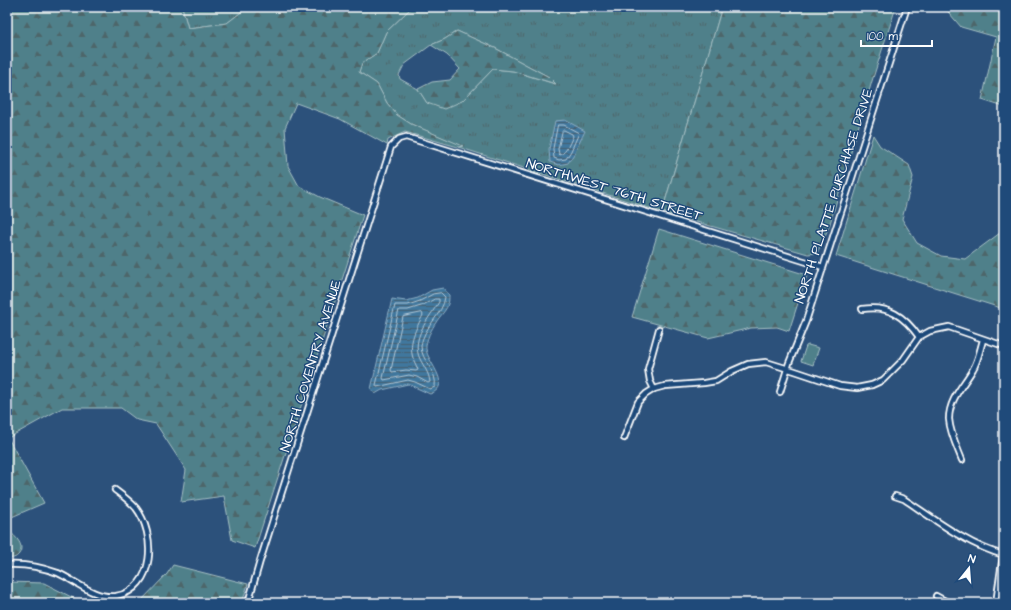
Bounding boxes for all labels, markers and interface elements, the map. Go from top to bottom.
scale bar [861,22,932,48]
text: 100 m [867,28,898,45]
street label: NORTH PLATTE PURCHASE DRIVE [790,85,879,306]
street label: NORTHWEST 76TH STREET [523,154,705,226]
street label: NORTH COVENTRY AVENUE [275,277,347,454]
north arrow [949,548,989,588]
text: N [966,551,977,567]

